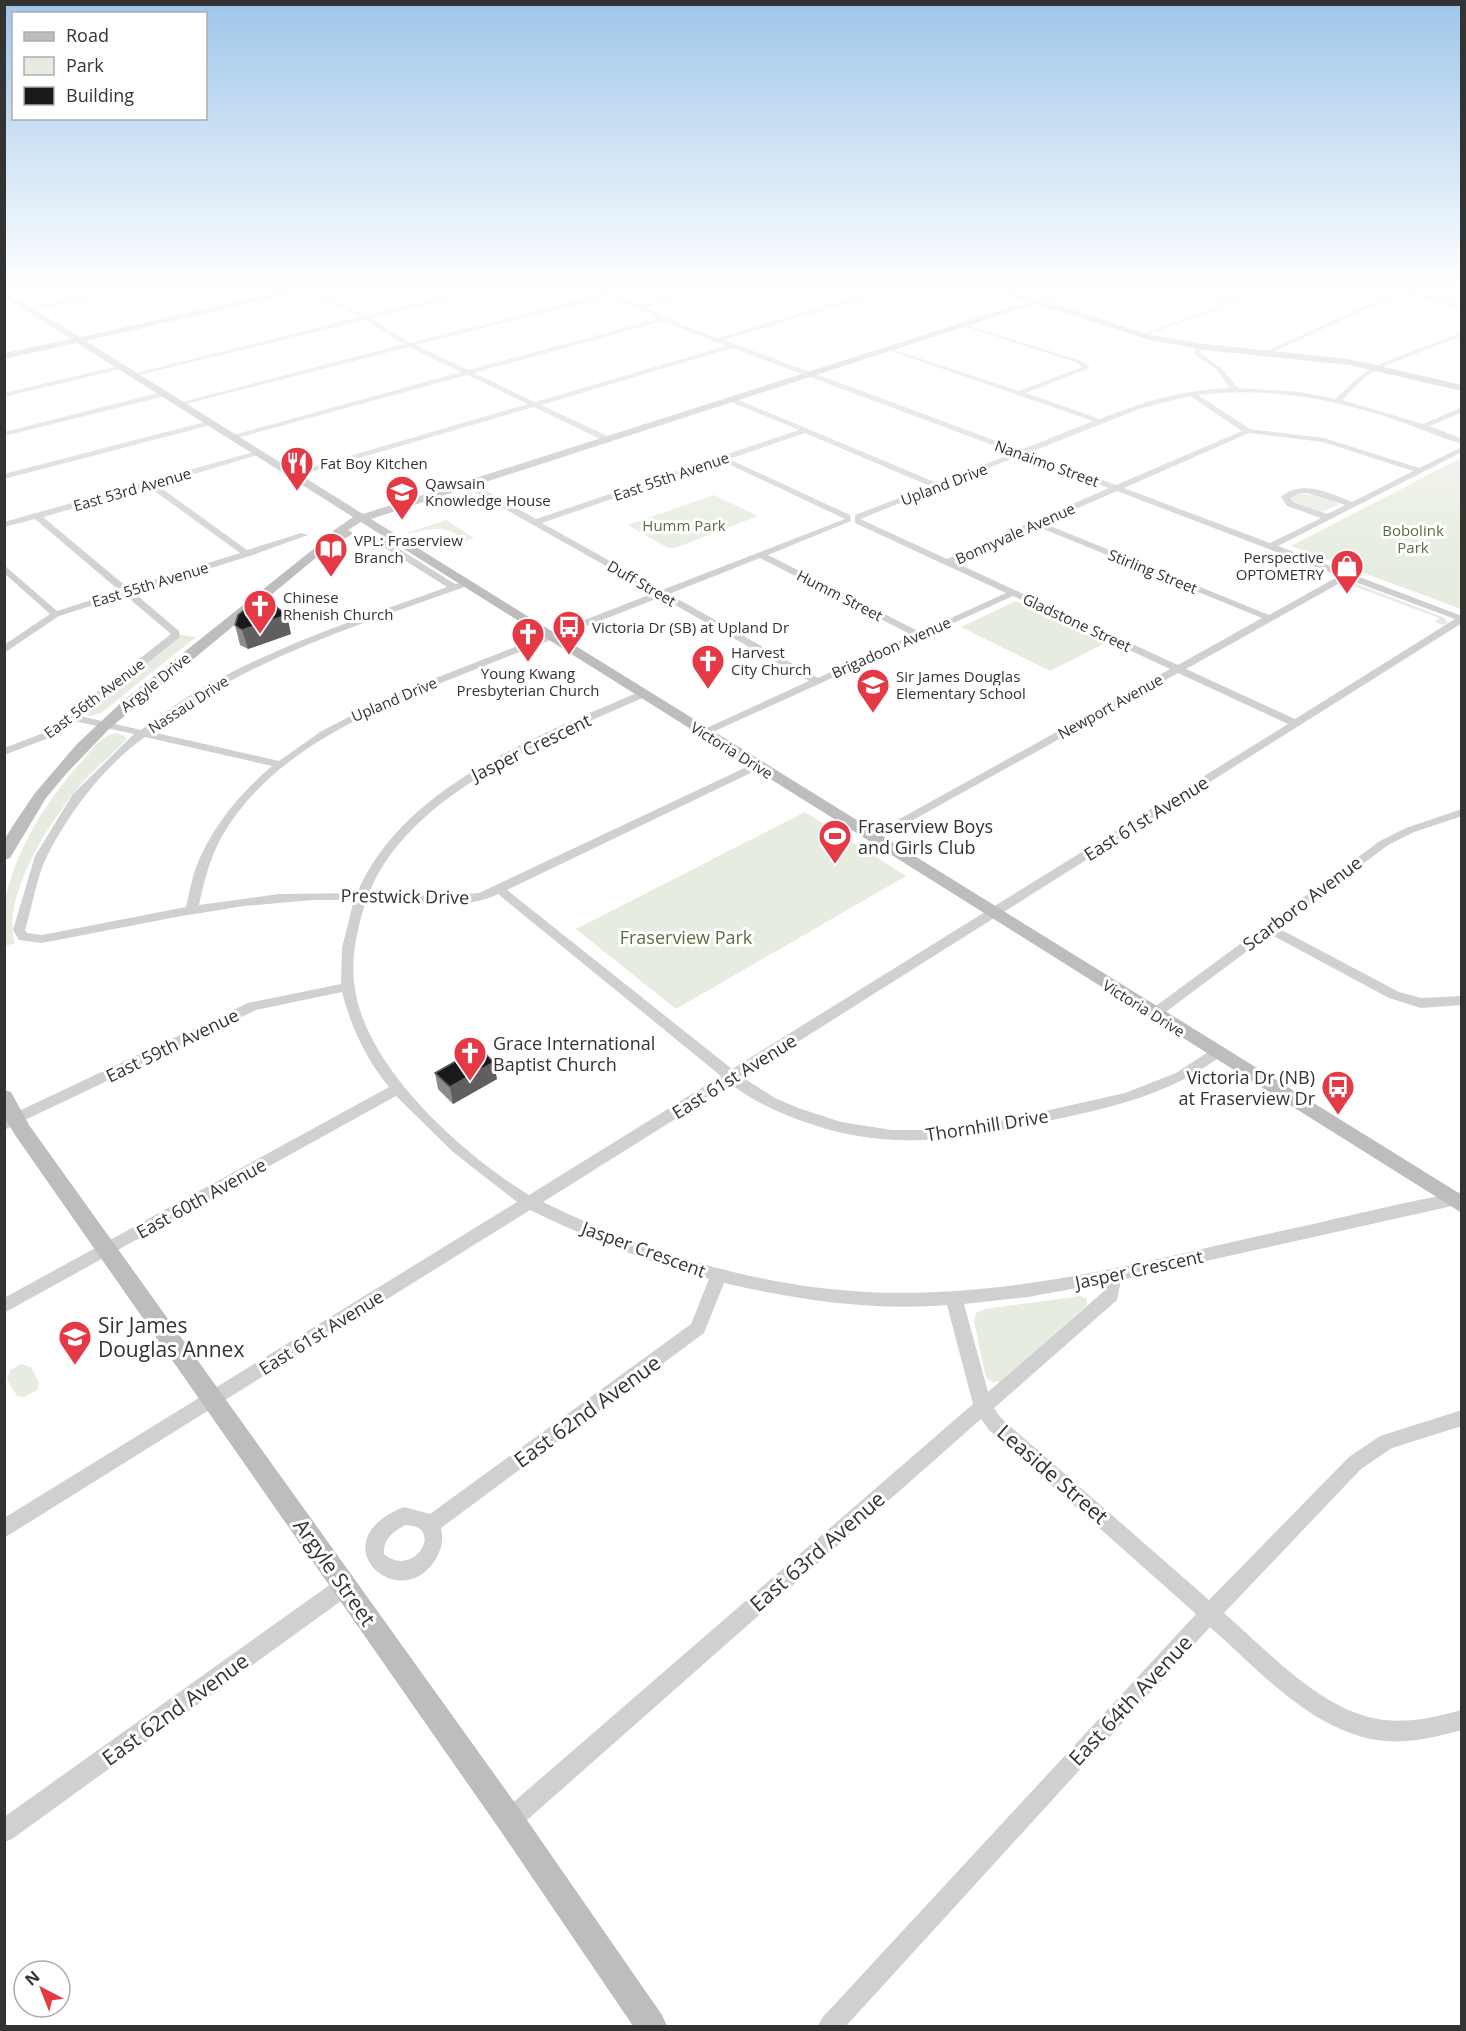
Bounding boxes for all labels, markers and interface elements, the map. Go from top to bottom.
legend [12,12,207,120]
text: Road [66,23,109,47]
text: Park [66,53,104,77]
text: Building [66,83,134,107]
street label: Nanaimo Street [992,435,1102,491]
restaurant icon: Fat Boy Kitchen [279,445,315,492]
street label: East 55th Avenue [611,447,731,505]
place label: Fat Boy Kitchen [320,453,428,473]
street label: Upland Drive [898,458,990,510]
street label: East 53rd Avenue [71,463,193,515]
place label: Qawsain Knowledge House [425,473,551,510]
school or university icon: Qawsain Knowledge House [384,474,420,521]
street label: Bonnyvale Avenue [952,498,1078,568]
park label: Humm Park [642,515,726,535]
park label: Bobolink Park [1382,520,1444,557]
place label: VPL: Fraserview Branch [354,530,463,567]
library icon: VPL: Fraserview Branch [313,531,349,578]
street label: Stirling Street [1106,544,1200,598]
place label: Perspective OPTOMETRY [1236,547,1325,584]
shop icon: Perspective OPTOMETRY [1329,548,1365,595]
street label: Duff Street [604,555,680,611]
street label: East 55th Avenue [89,557,211,611]
street label: Humm Street [794,565,886,625]
place label: Chinese Rhenish Church [283,587,393,624]
church icon: Chinese Rhenish Church [242,588,278,635]
street label: Gladstone Street [1020,588,1134,656]
bus stop icon: Victoria Dr (SB) at Upland Dr [551,609,587,656]
street label: Brigadoon Avenue [828,612,954,682]
church icon: Young Kwang Presbyterian Church [510,616,546,663]
place label: Victoria Dr (SB) at Upland Dr [592,617,789,637]
place label: Harvest City Church [731,642,811,679]
church icon: Harvest City Church [690,643,726,690]
street label: Argyle Drive [116,648,194,716]
street label: East 56th Avenue [40,654,148,742]
place label: Young Kwang Presbyterian Church [457,663,599,700]
place label: Sir James Douglas Elementary School [896,666,1026,703]
school or university icon: Sir James Douglas Elementary School [855,667,891,714]
street label: Newport Avenue [1054,669,1166,743]
street label: Nassau Drive [144,671,232,737]
street label: Upland Drive [348,672,440,726]
street label: Jasper Crescent [465,708,595,787]
street label: Victoria Drive [687,717,777,783]
street label: East 61st Avenue [1079,770,1213,866]
place label: Fraserview Boys and Girls Club [858,814,993,859]
sports icon: Fraserview Boys and Girls Club [817,818,853,865]
street label: Scarboro Avenue [1238,850,1366,956]
street label: Prestwick Drive [341,883,469,909]
park label: Fraserview Park [620,925,753,949]
street label: Victoria Drive [1099,975,1189,1041]
street label: East 59th Avenue [102,1002,242,1088]
street label: East 61st Avenue [667,1028,801,1124]
place label: Grace International Baptist Church [493,1031,655,1076]
church icon: Grace International Baptist Church [452,1035,488,1082]
place label: Victoria Dr (NB) at Fraserview Dr [1179,1065,1316,1110]
bus stop icon: Victoria Dr (NB) at Fraserview Dr [1320,1069,1356,1116]
street label: Thornhill Drive [924,1103,1050,1147]
street label: East 60th Avenue [132,1152,270,1244]
street label: Jasper Crescent [577,1215,709,1283]
street label: Jasper Crescent [1071,1244,1205,1295]
street label: East 61st Avenue [254,1284,388,1380]
place label: Sir James Douglas Annex [98,1311,244,1363]
school or university icon: Sir James Douglas Annex [57,1319,93,1366]
street label: East 62nd Avenue [508,1348,666,1474]
street label: Leaside Street [992,1418,1114,1530]
street label: East 63rd Avenue [744,1485,890,1617]
street label: Argyle Street [288,1513,382,1631]
street label: East 64th Avenue [1062,1629,1198,1771]
street label: East 62nd Avenue [96,1646,254,1772]
north arrow [12,1959,72,2019]
text: N [20,1965,44,1990]

